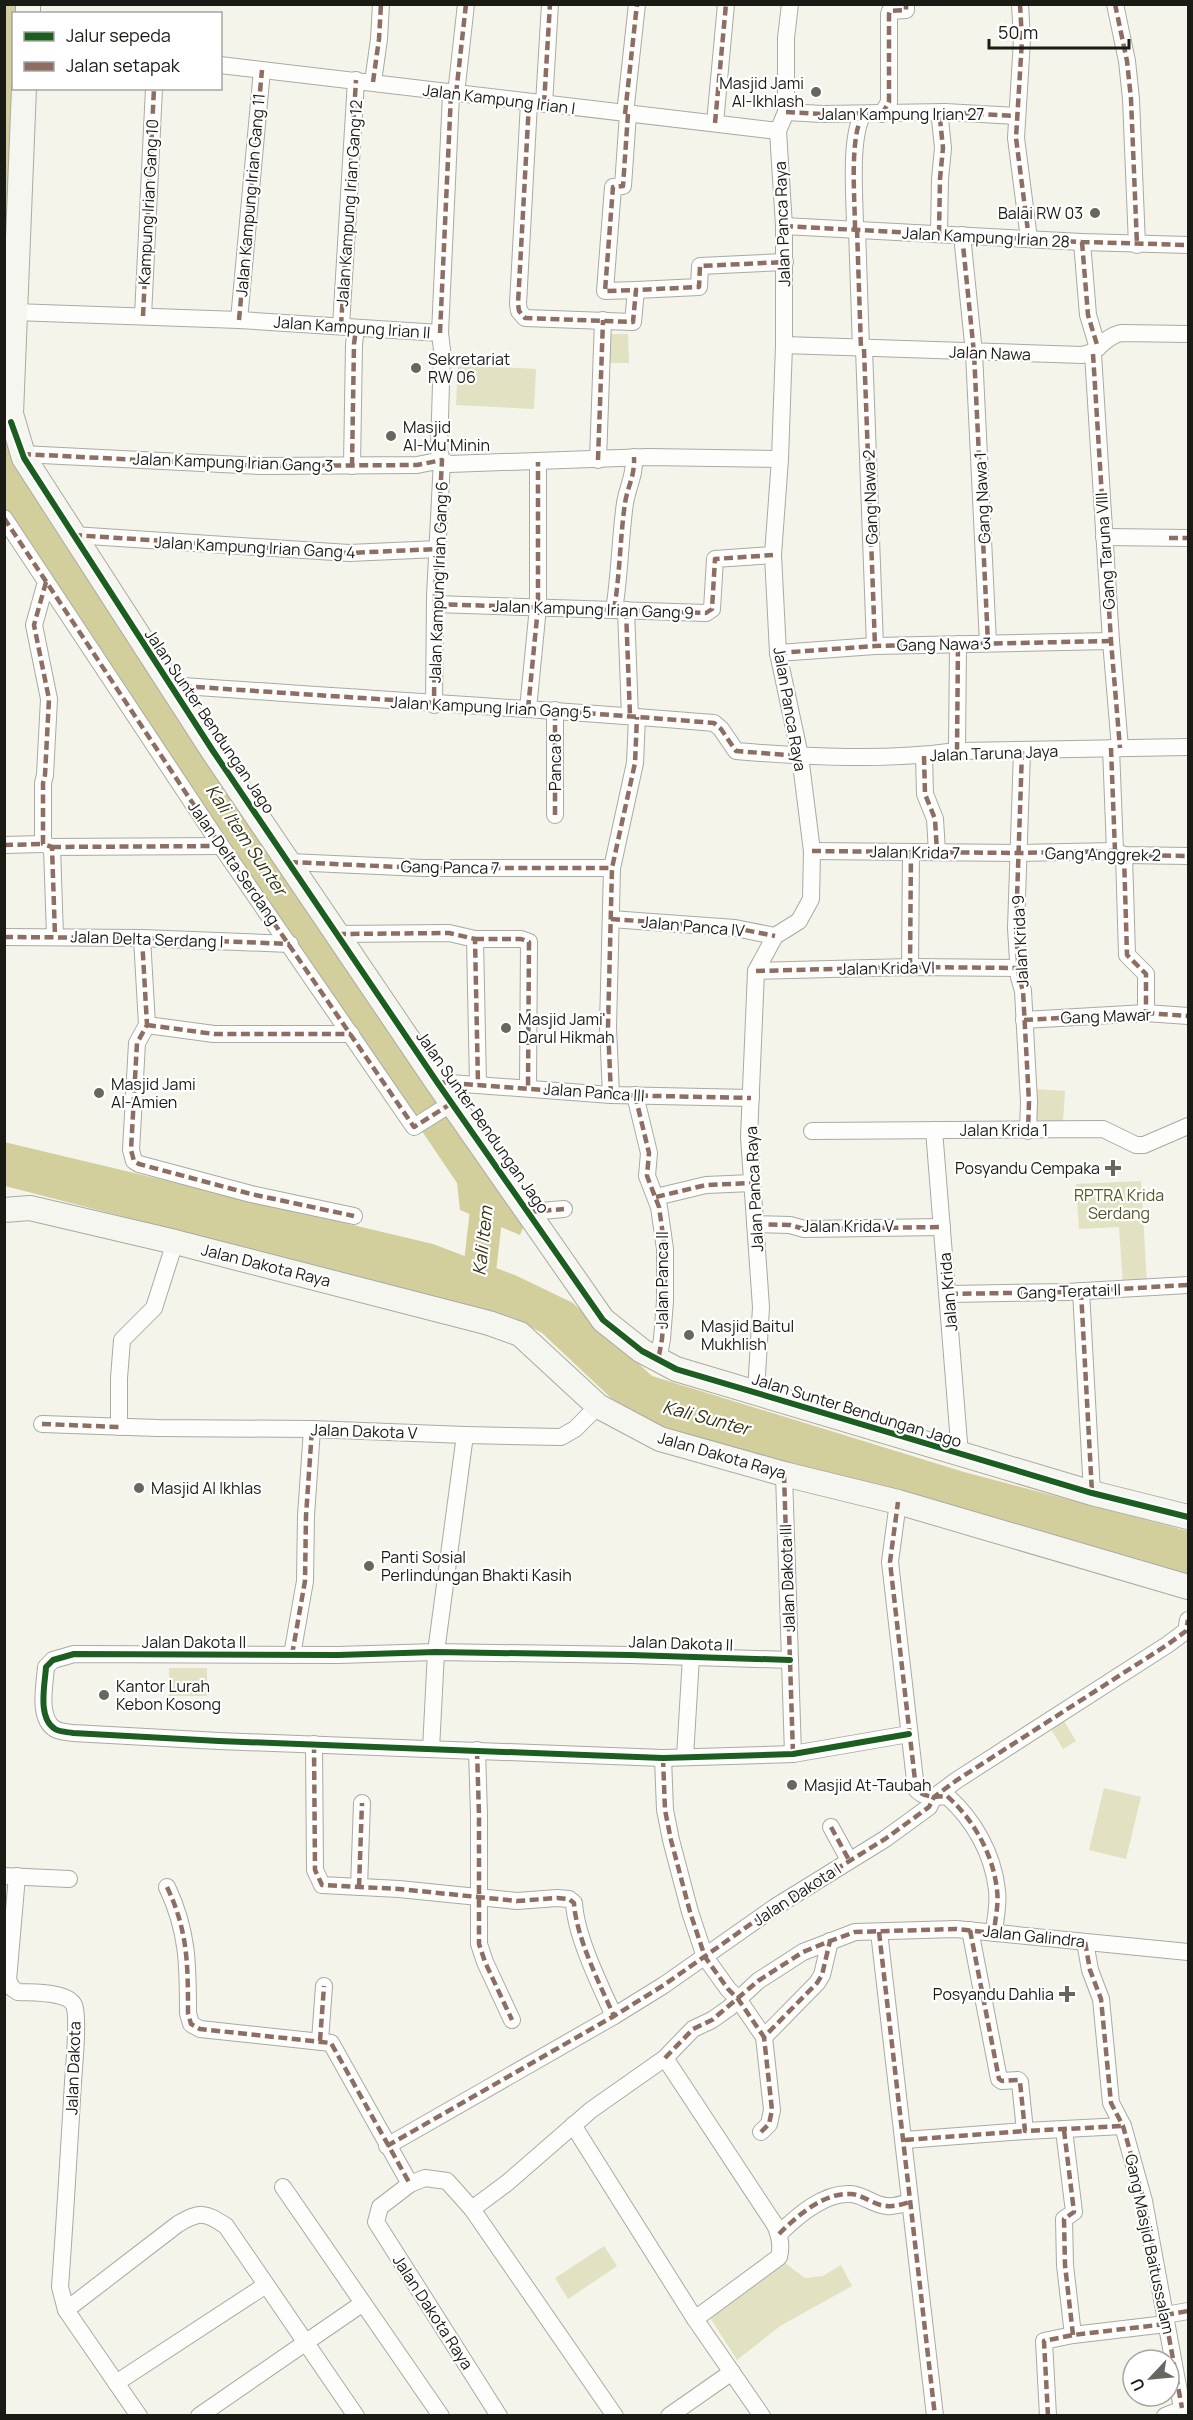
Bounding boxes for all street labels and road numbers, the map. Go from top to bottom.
street label: Jalan Kampung Irian I [422,79,576,119]
street label: Jalan Kampung Irian Gang 11 [230,92,270,298]
street label: Jalan Kampung Irian Gang 12 [331,99,367,307]
street label: Jalan Kampung Irian 27 [818,103,984,125]
street label: Kampung Irian Gang 10 [133,118,163,286]
street label: Jalan Panca Raya [769,161,795,287]
street label: Jalan Kampung Irian 28 [902,222,1070,252]
street label: Jalan Kampung Irian II [273,311,431,343]
street label: Jalan Nawa [949,341,1031,365]
street label: Jalan Kampung Irian Gang 3 [132,448,334,476]
street label: Gang Nawa 2 [857,449,883,545]
street label: Gang Nawa 1 [969,451,995,545]
street label: Jalan Kampung Irian Gang 6 [423,481,453,683]
street label: Gang Taruna VIII [1090,492,1120,610]
street label: Jalan Kampung Irian Gang 4 [154,531,356,563]
street label: Jalan Kampung Irian Gang 9 [492,594,694,624]
street label: Jalan Sunter Bendungan Jago [140,624,280,818]
street label: Gang Nawa 3 [897,632,991,656]
street label: Jalan Panca Raya [768,645,812,773]
street label: Jalan Kampung Irian Gang 5 [390,691,592,723]
street label: Panca 8 [544,733,566,791]
street label: Jalan Taruna Jaya [929,740,1059,766]
street label: Jalan Delta Serdang [183,797,285,929]
street label: Jalan Krida 7 [870,840,960,864]
street label: Gang Anggrek 2 [1045,842,1161,866]
street label: Gang Panca 7 [400,855,500,879]
street label: Jalan Krida 9 [1007,894,1033,988]
street label: Jalan Panca IV [640,911,746,942]
street label: Jalan Delta Serdang I [70,925,224,953]
street label: Jalan Krida VI [839,956,935,980]
street label: Gang Mawar [1060,1003,1152,1029]
street label: Jalan Sunter Bendungan Jago [411,1026,555,1218]
street label: Jalan Panca III [543,1077,645,1107]
street label: Jalan Krida 1 [960,1119,1048,1141]
street label: Jalan Panca Raya [740,1126,768,1252]
street label: Jalan Krida V [802,1215,894,1237]
street label: Jalan Panca II [651,1231,673,1329]
street label: Jalan Dakota Raya [199,1238,333,1292]
street label: Jalan Krida [934,1252,962,1332]
street label: Gang Teratai II [1017,1278,1121,1304]
street label: Jalan Sunter Bendungan Jago [750,1368,964,1452]
street label: Jalan Dakota V [310,1418,418,1444]
street label: Jalan Dakota Raya [655,1426,789,1484]
street label: Jalan Dakota III [774,1524,800,1632]
street label: Jalan Dakota II [628,1630,734,1656]
street label: Jalan Dakota II [142,1631,246,1653]
street label: Jalan Dakota I [749,1857,845,1931]
street label: Jalan Galindra [982,1920,1086,1952]
street label: Jalan Dakota [60,2021,86,2115]
street label: Gang Masjid Baitussalam [1120,2152,1180,2336]
street label: Jalan Dakota Raya [388,2250,478,2374]

